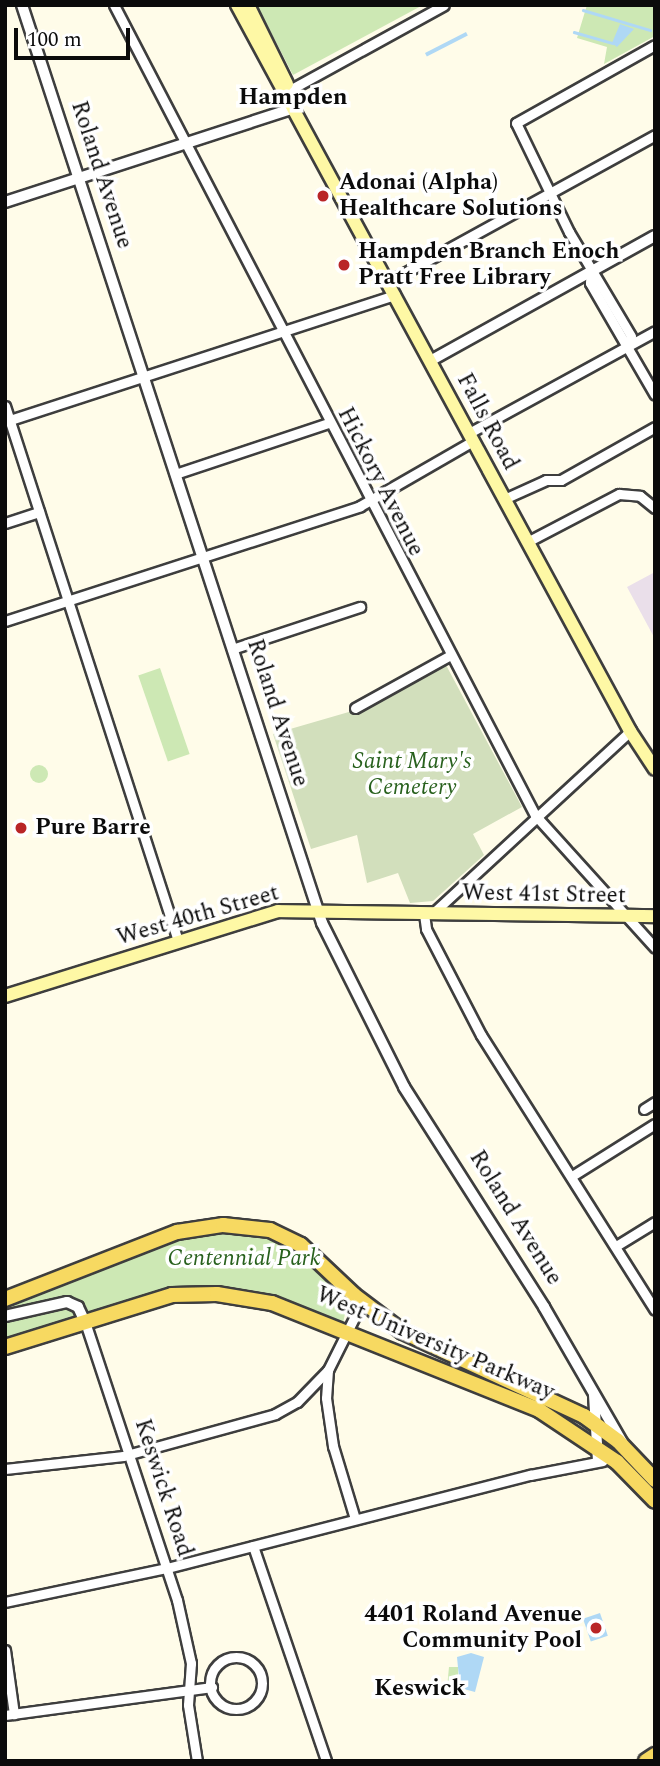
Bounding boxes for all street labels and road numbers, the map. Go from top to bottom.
street label: Roland Avenue [64,98,138,252]
street label: Falls Road [450,369,524,475]
street label: Hickory Avenue [331,403,429,561]
street label: Roland Avenue [240,636,314,790]
street label: West 40th Street [114,880,282,952]
street label: West 41st Street [462,880,626,910]
street label: Roland Avenue [463,1146,567,1290]
street label: West University Parkway [312,1281,558,1407]
street label: Keswick Road [128,1416,198,1560]

